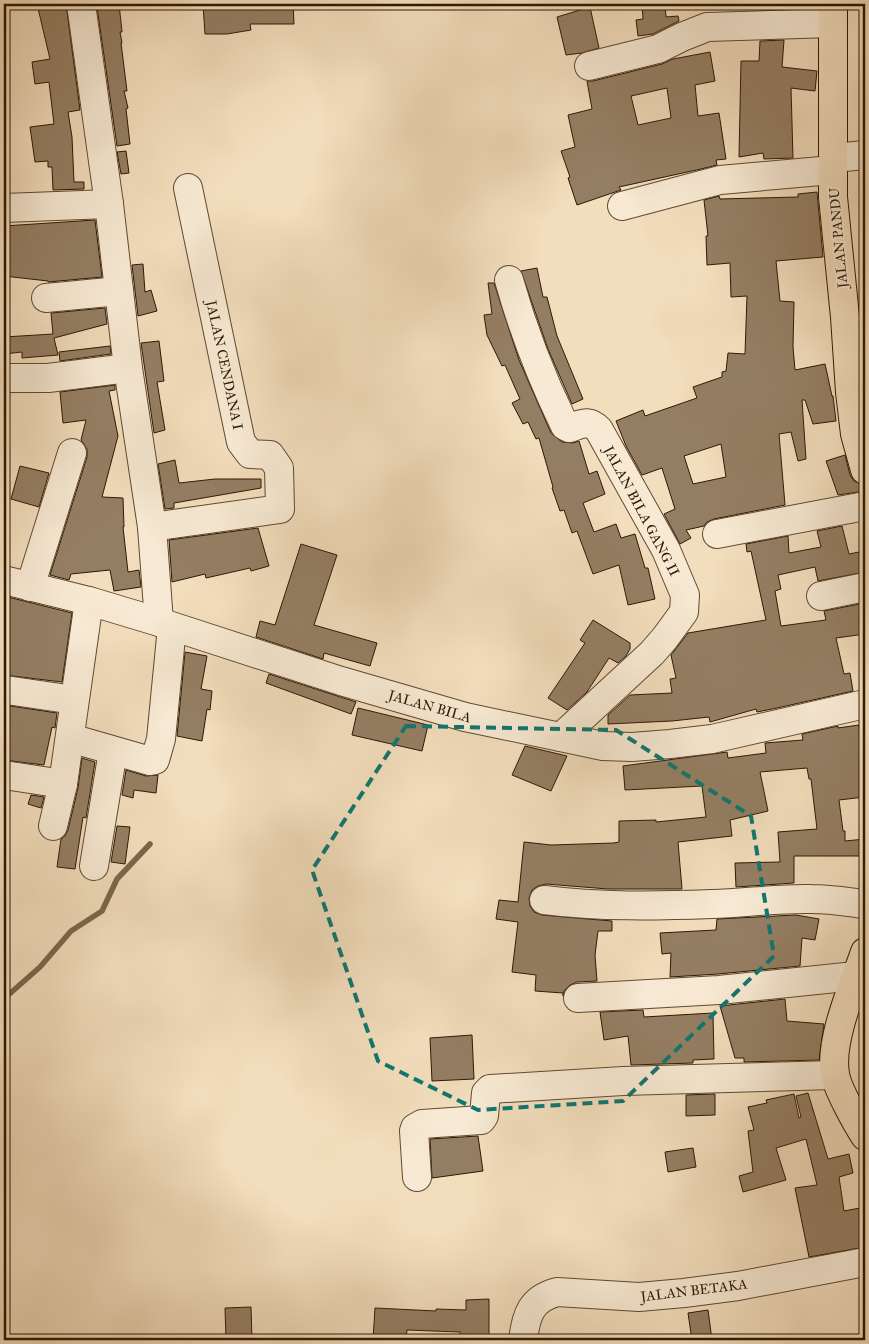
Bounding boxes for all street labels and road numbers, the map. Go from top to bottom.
street label: JALAN PANDU [826,186,853,291]
street label: JALAN CENDANA I [201,297,247,432]
street label: JALAN BILA GANG II [598,441,683,580]
street label: JALAN BILA [384,686,474,728]
street label: JALAN BETAKA [638,1275,749,1307]

